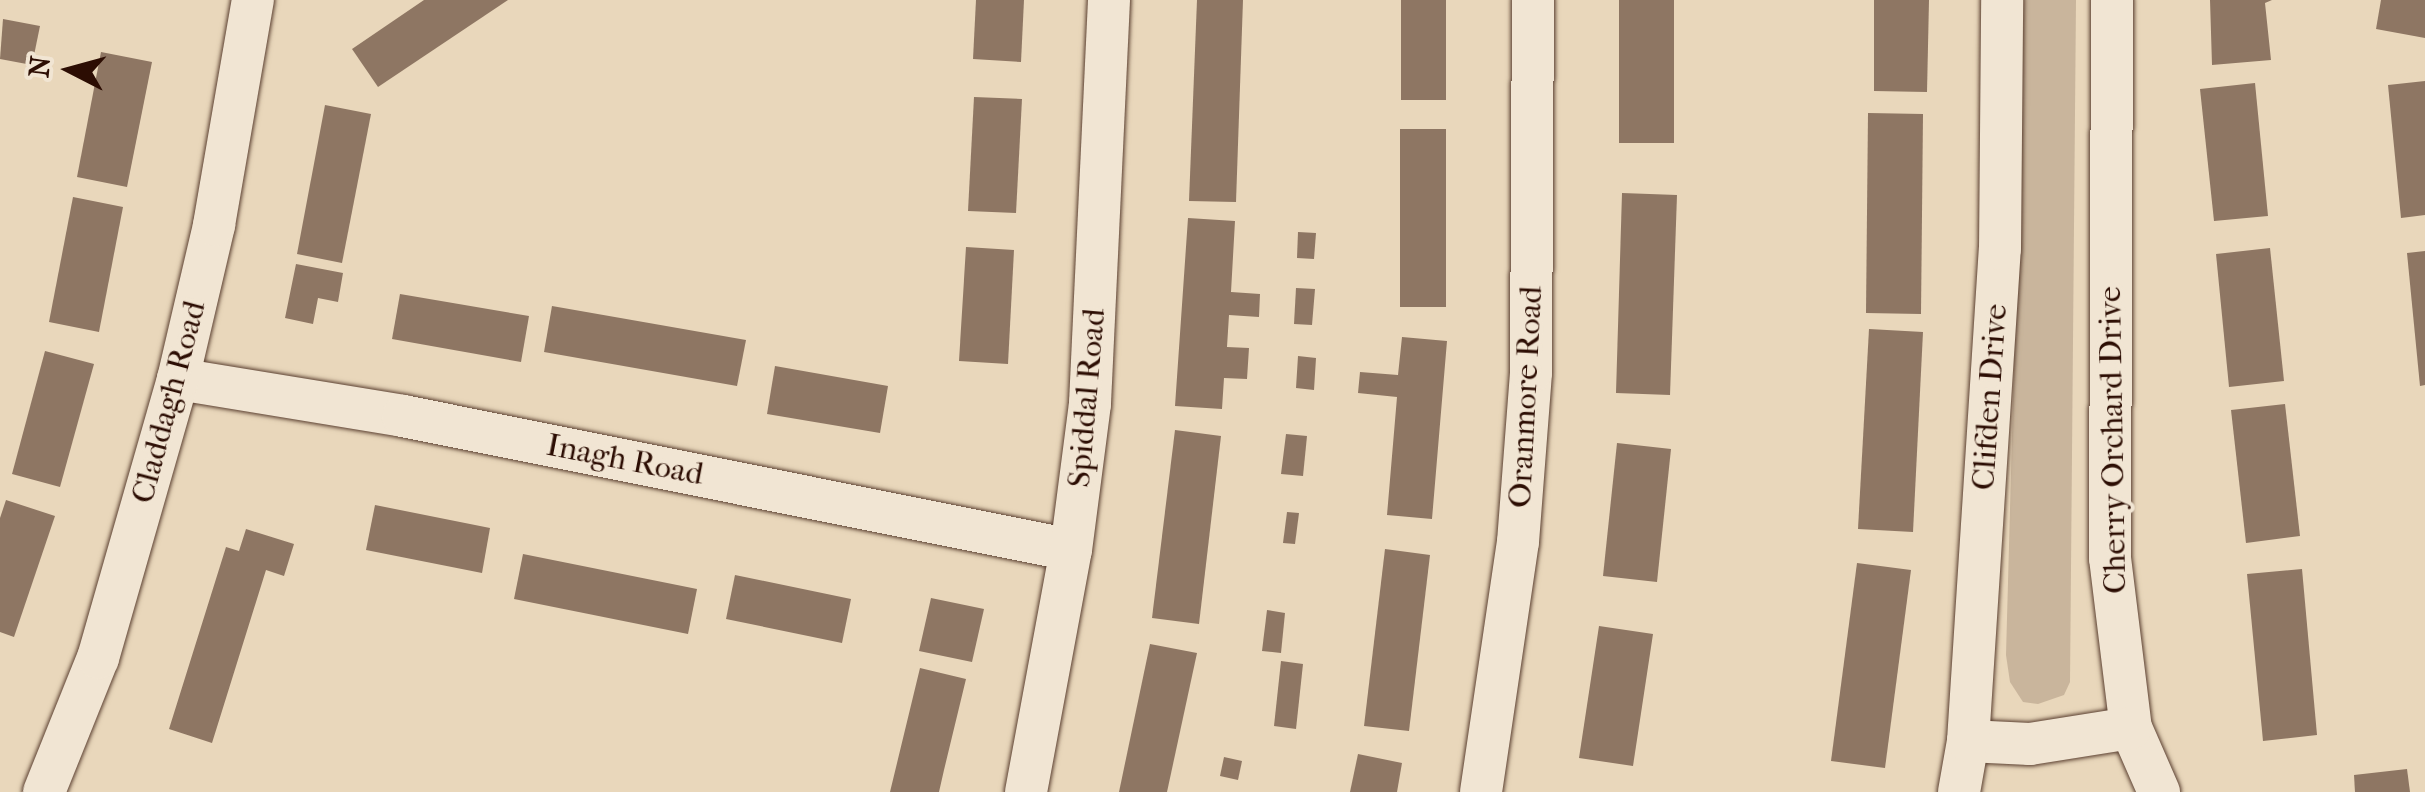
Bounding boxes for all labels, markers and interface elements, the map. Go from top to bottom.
north arrow [20,20,120,120]
text: N [22,55,57,79]
street label: Oranmore Road [1501,285,1551,509]
street label: Cherry Orchard Drive [2091,286,2135,594]
street label: Claddagh Road [124,297,214,507]
street label: Clifden Drive [1964,303,2016,491]
street label: Spiddal Road [1060,307,1114,489]
street label: Inagh Road [543,426,707,494]

